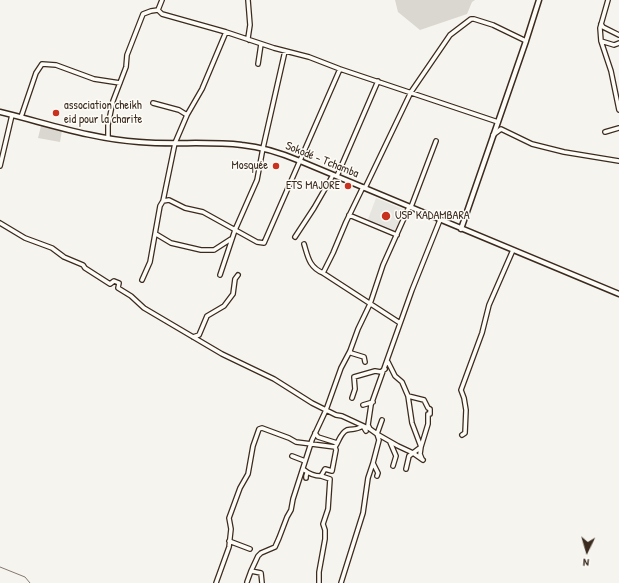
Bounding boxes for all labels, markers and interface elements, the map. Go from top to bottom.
place label: association cheikh eid pour la charite [64,99,142,127]
marker: association cheikh eid pour la charite [51,108,61,118]
street label: Sokodé - Tchamba [283,139,361,181]
place label: Mosquée [231,159,268,173]
marker: Mosquée [271,161,281,171]
place label: ETS MAJORE [286,179,340,193]
marker: ETS MAJORE [343,181,353,191]
place label: USP KADAMBARA [395,209,470,223]
marker: USP KADAMBARA [380,210,392,222]
north arrow [567,531,607,571]
text: N [582,556,589,570]

